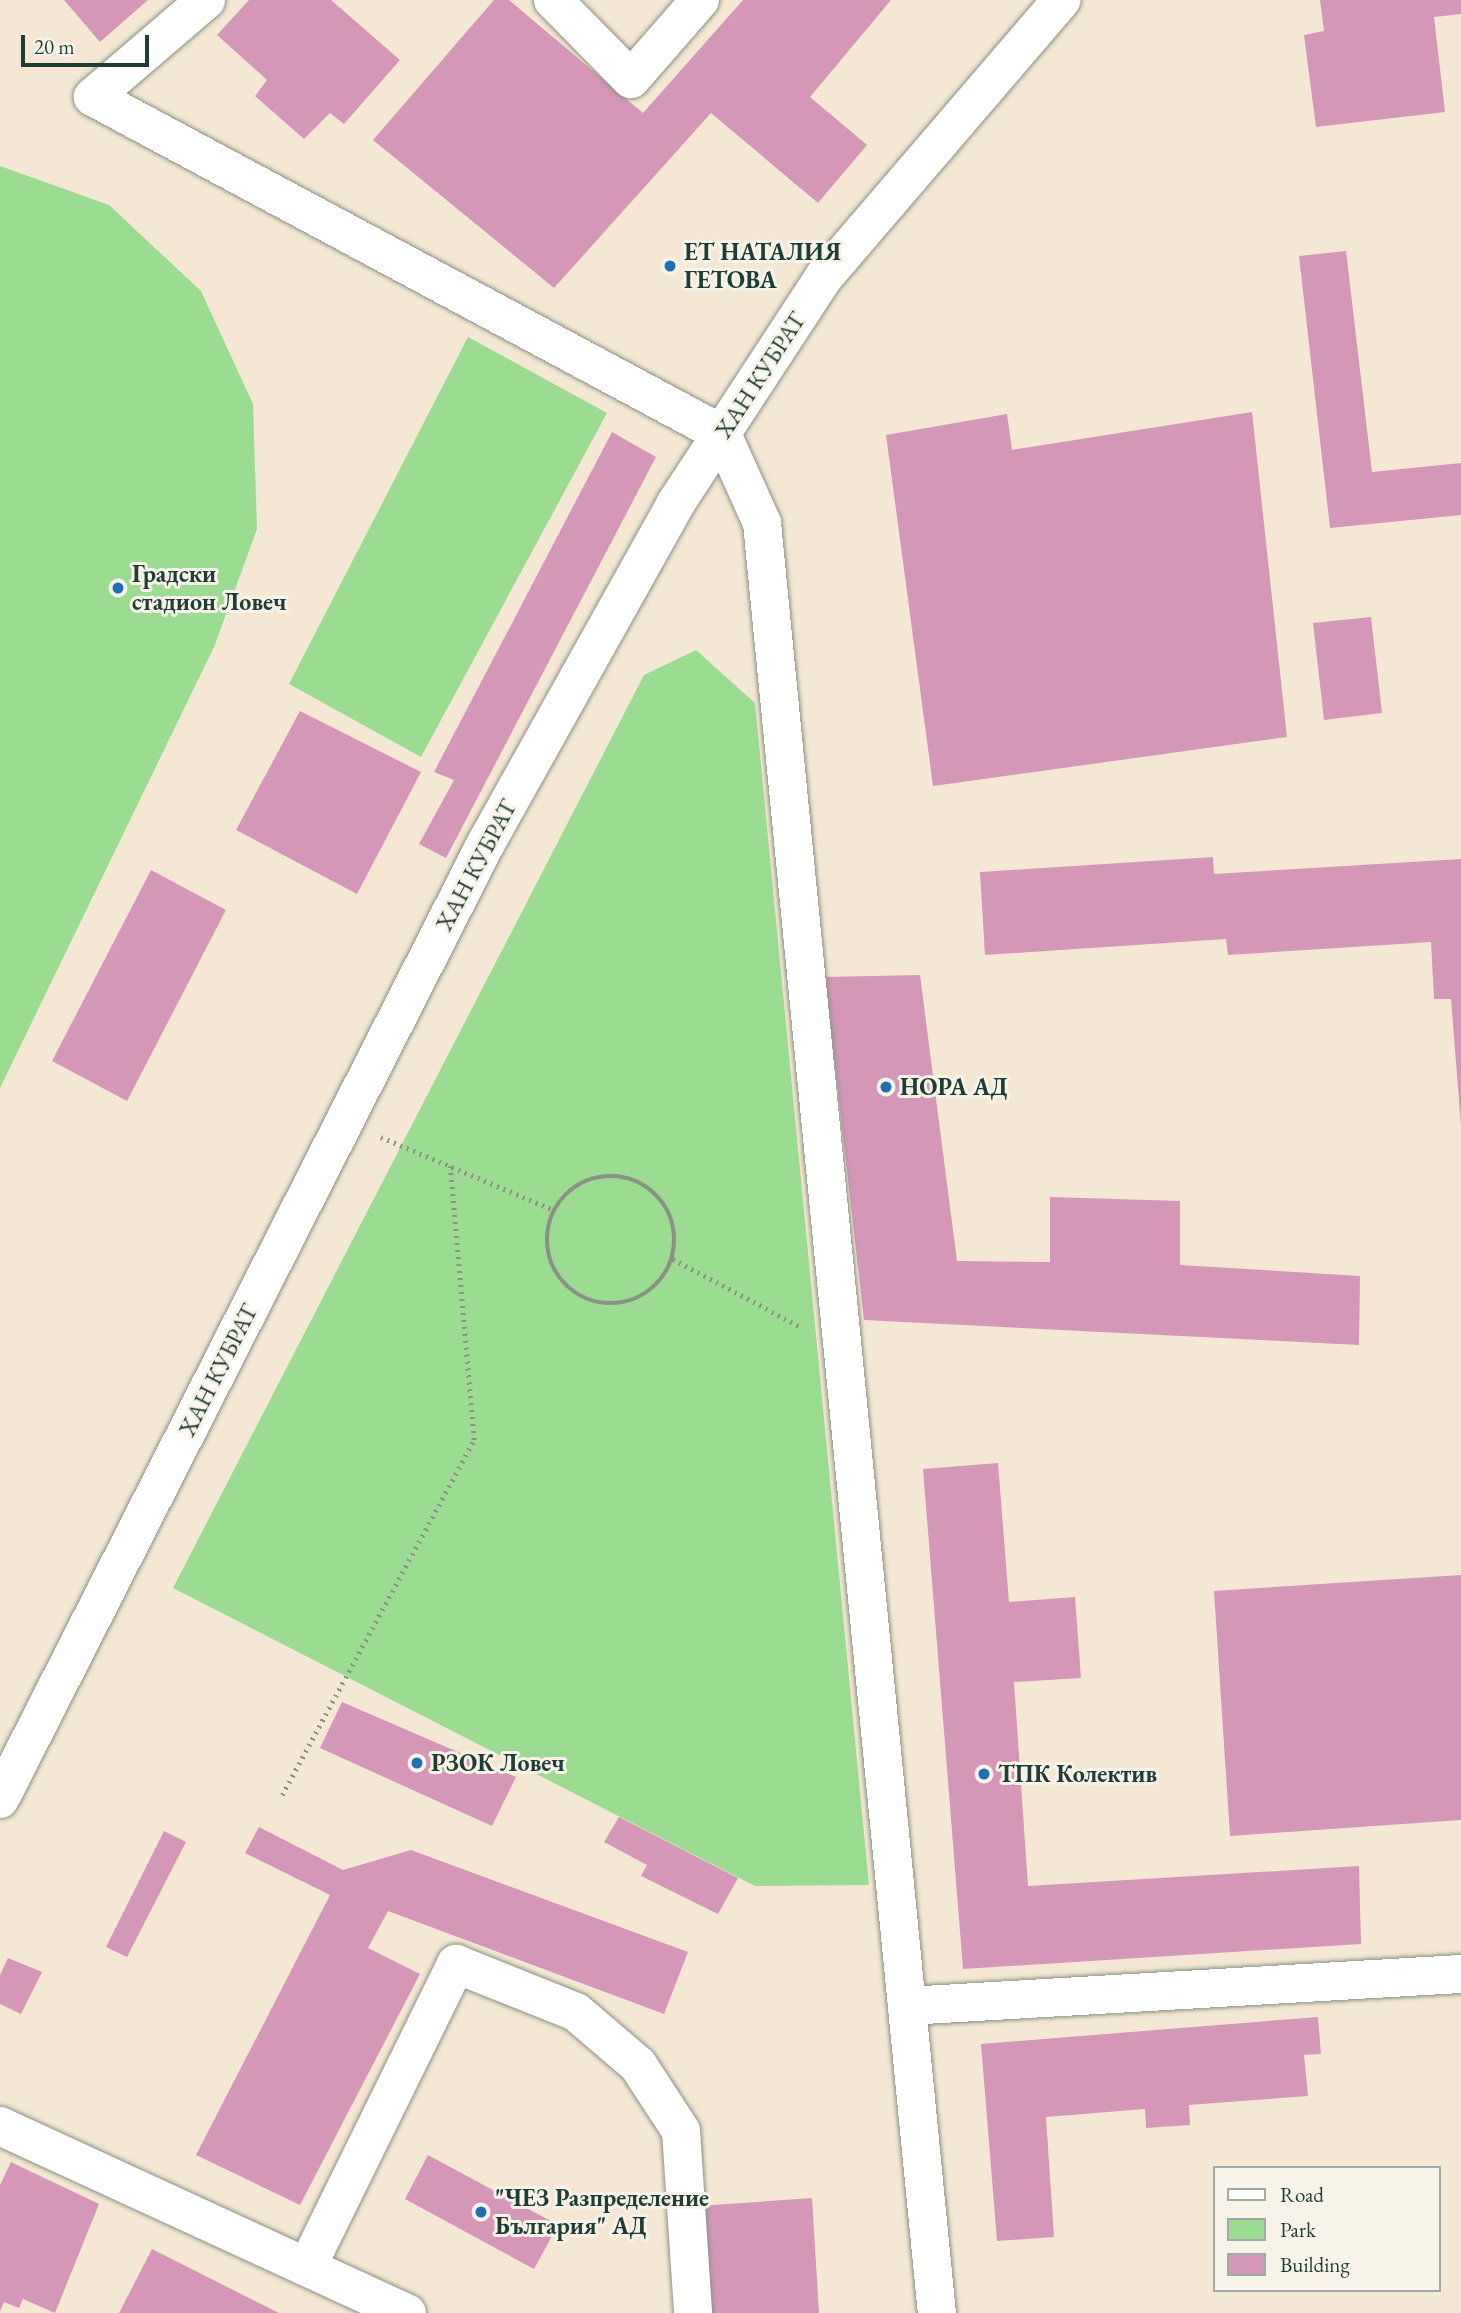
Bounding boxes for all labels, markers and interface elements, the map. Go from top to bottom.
scale bar [24,21,152,65]
text: 20 m [34,33,75,60]
place label: ЕТ НАТАЛИЯ ГЕТОВА [684,238,841,294]
marker: ЕТ НАТАЛИЯ ГЕТОВА [662,258,678,274]
street label: ХАН КУБРАТ [709,307,811,443]
place label: Градски стадион Ловеч [132,560,287,616]
marker: Градски стадион Ловеч [110,580,126,596]
street label: ХАН КУБРАТ [429,794,523,936]
place label: НОРА АД [900,1073,1008,1101]
marker: НОРА АД [878,1079,894,1095]
street label: ХАН КУБРАТ [172,1299,264,1441]
place label: РЗОК Ловеч [431,1749,565,1777]
marker: РЗОК Ловеч [409,1755,425,1771]
place label: ТПК Колектив [998,1760,1157,1788]
marker: ТПК Колектив [976,1766,992,1782]
legend [1212,2166,1440,2292]
text: Road [1280,2181,1324,2208]
place label: "ЧЕЗ Разпределение България" АД [495,2184,709,2240]
marker: "ЧЕЗ Разпределение България" АД [473,2204,489,2220]
text: Park [1280,2216,1316,2243]
text: Building [1280,2251,1350,2278]

